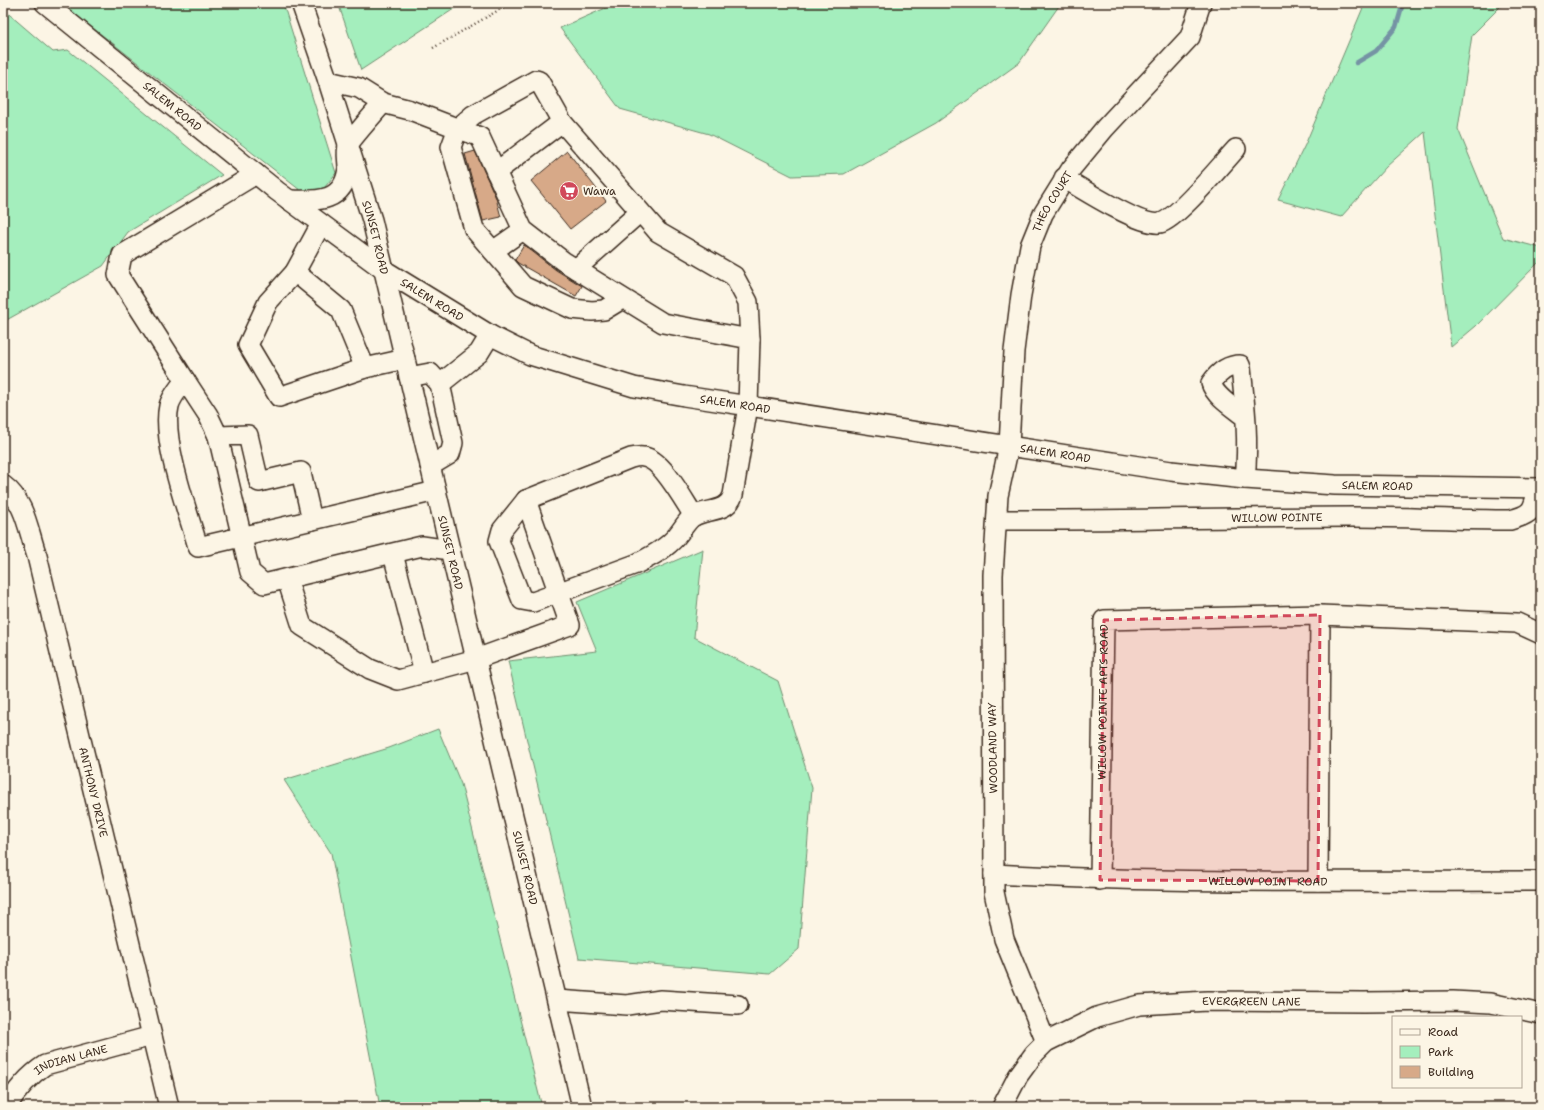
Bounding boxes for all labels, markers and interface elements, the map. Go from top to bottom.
street label: SALEM ROAD [140,78,205,135]
street label: THEO COURT [1029,168,1076,234]
supermarket icon: Wawa [558,180,580,202]
place label: Wawa [583,184,616,199]
street label: SUNSET ROAD [359,198,392,276]
street label: SALEM ROAD [398,274,466,324]
street label: SALEM ROAD [699,391,771,417]
street label: SALEM ROAD [1019,440,1092,466]
street label: SALEM ROAD [1342,478,1413,494]
street label: WILLOW POINTE [1231,510,1323,526]
street label: SUNSET ROAD [435,514,467,591]
street label: WILLOW POINTE APTS ROAD [1094,624,1111,780]
street label: WOODLAND WAY [985,702,1001,794]
street label: ANTHONY DRIVE [75,745,112,839]
street label: SUNSET ROAD [509,829,541,906]
street label: WILLOW POINT ROAD [1208,873,1328,889]
street label: EVERGREEN LANE [1201,993,1301,1009]
legend [1392,1016,1522,1088]
text: Road [1428,1024,1459,1040]
street label: INDIAN LANE [31,1041,109,1078]
text: Park [1428,1044,1454,1060]
text: Building [1428,1064,1474,1080]

